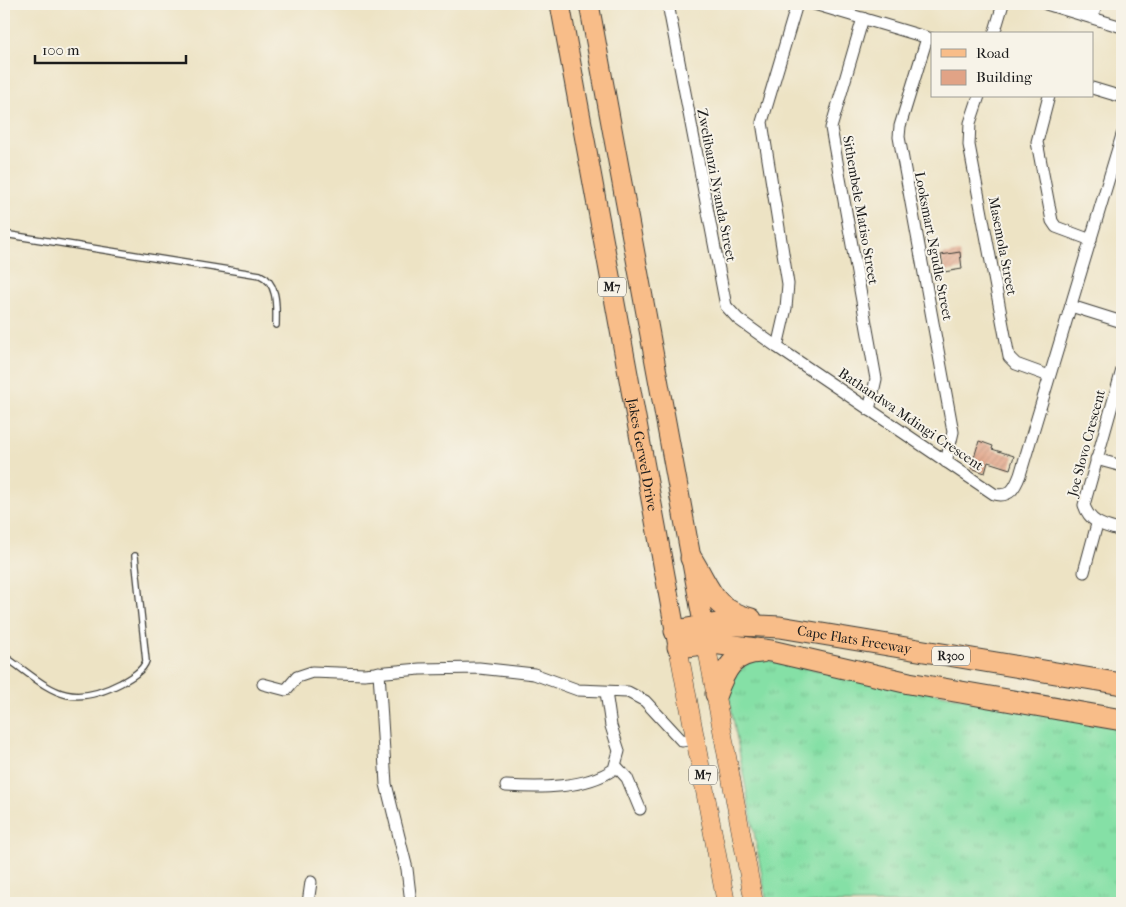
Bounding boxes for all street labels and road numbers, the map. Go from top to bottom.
street label: Zwelibanzi Nyanda Street [693,107,740,263]
street label: Sithembele Matiso Street [839,134,882,286]
street label: Looksmart Ngudle Street [911,170,956,322]
street label: Masemola Street [985,195,1020,297]
road number: M7 [598,278,626,296]
street label: Bathandwa Mdingi Crescent [835,365,986,474]
street label: Joe Slovo Crescent [1064,388,1109,499]
street label: Jakes Gerwel Drive [623,396,661,513]
street label: Cape Flats Freeway [796,622,913,658]
road number: R300 [932,646,970,666]
road number: M7 [689,766,717,784]

